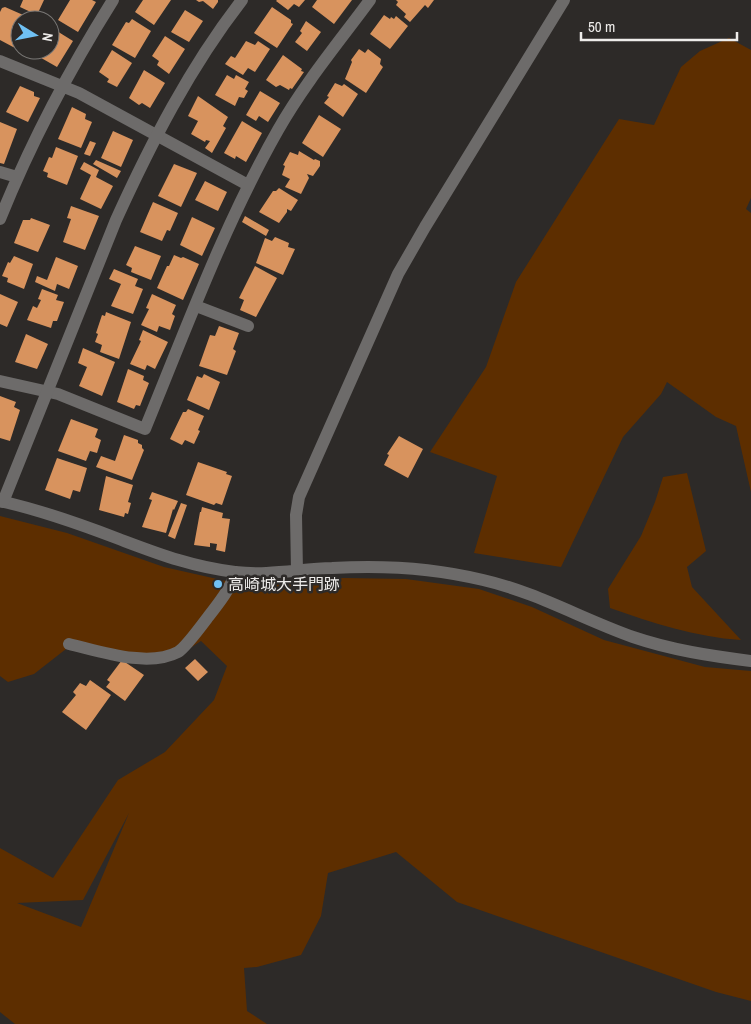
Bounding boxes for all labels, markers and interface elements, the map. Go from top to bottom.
north arrow [10,10,60,60]
scale bar [581,10,737,42]
text: 50 m [588,16,615,37]
text: N [38,32,57,43]
place label: 高崎城大手門跡 [228,573,340,595]
marker: 高崎城大手門跡 [212,578,224,590]

